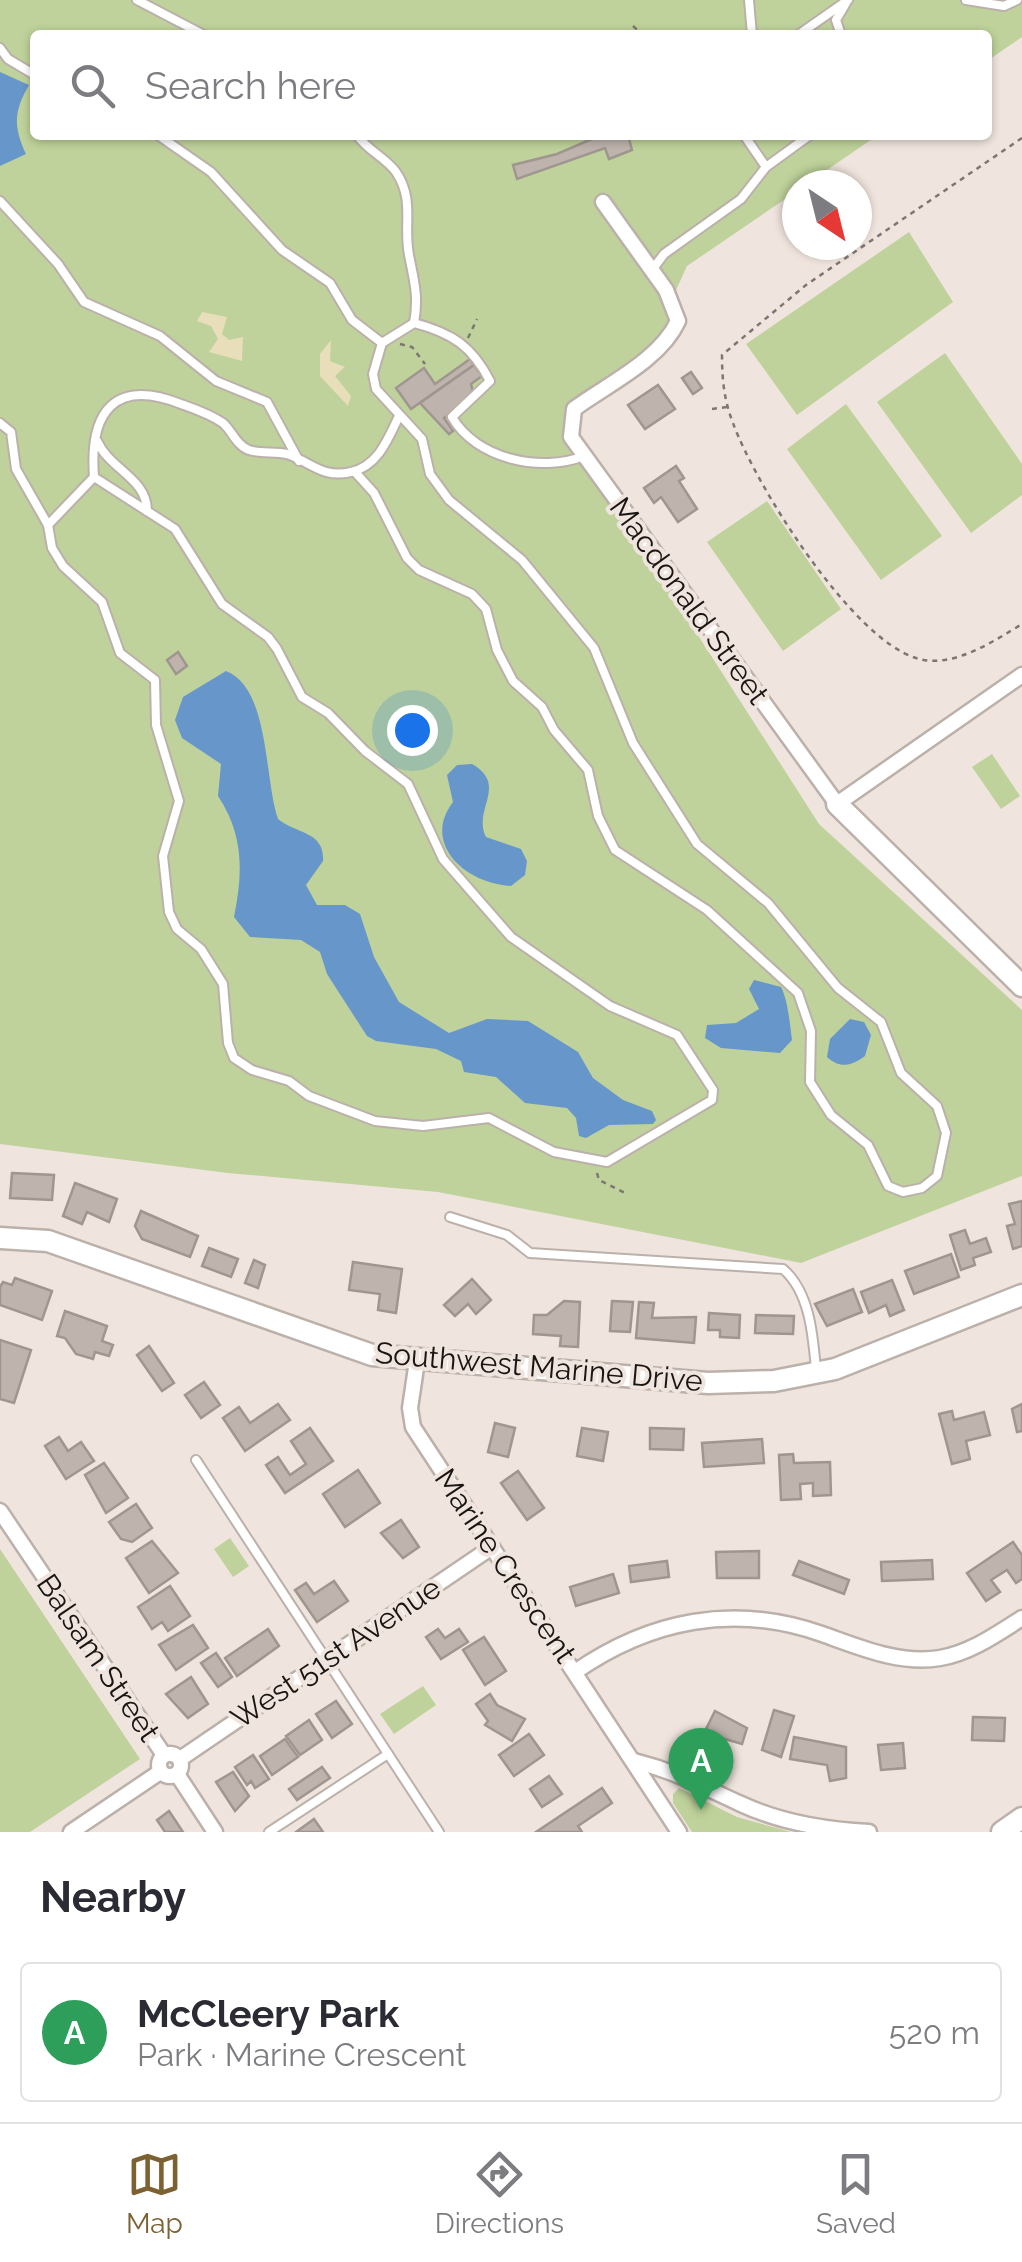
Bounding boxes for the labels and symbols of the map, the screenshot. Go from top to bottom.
north arrow [782,170,872,260]
street label: Macdonald Street [603,491,776,711]
your location [387,705,438,756]
street label: Southwest Marine Drive [374,1335,704,1398]
street label: Marine Crescent [428,1462,583,1669]
street label: Balsam Street [30,1568,167,1748]
street label: West 51st Avenue [224,1570,447,1736]
pin: A [668,1728,734,1810]

